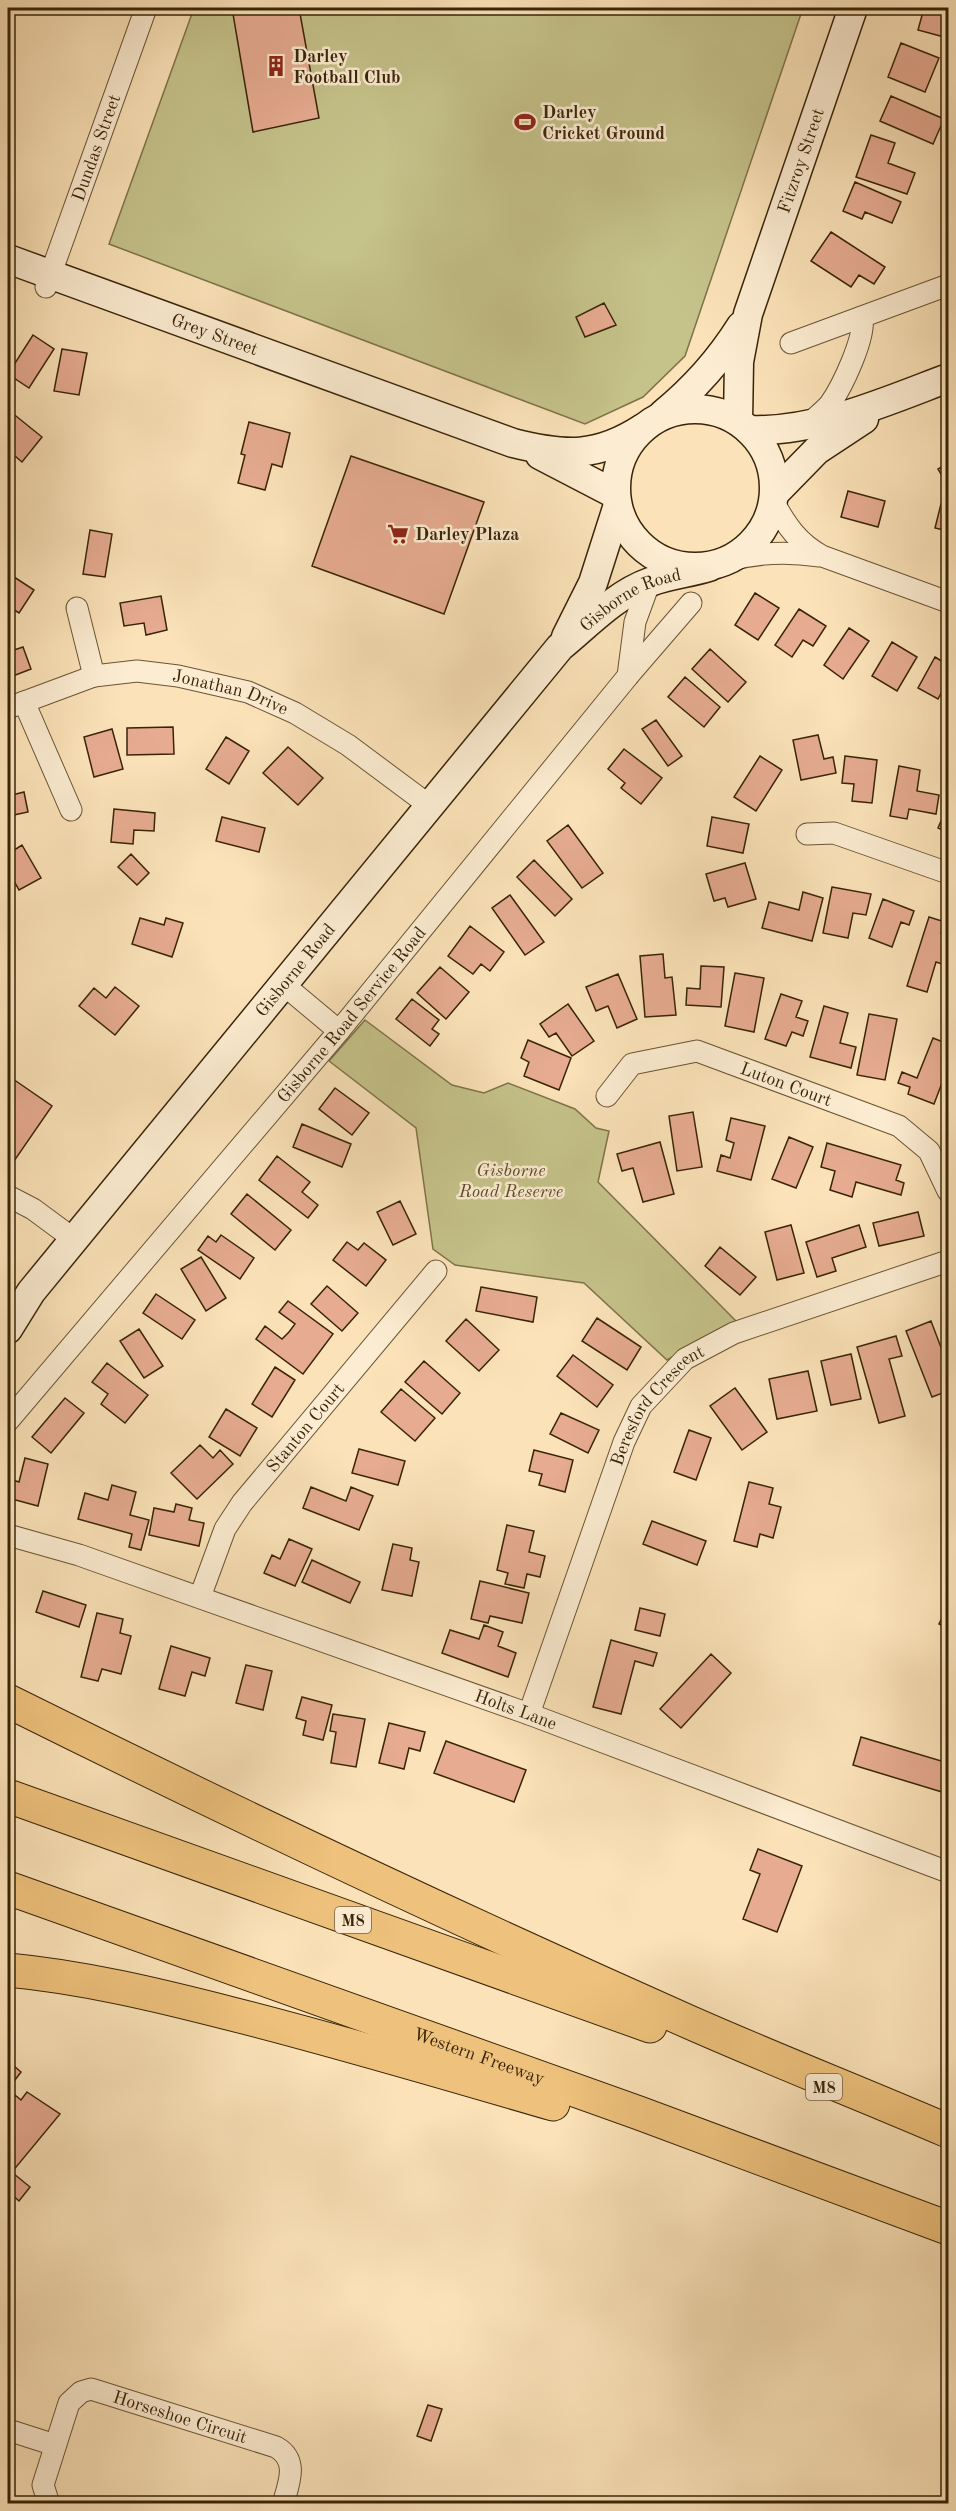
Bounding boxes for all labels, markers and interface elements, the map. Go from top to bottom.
place label: Darley Football Club [293,48,401,87]
building icon: Darley Football Club [264,54,288,78]
street label: Dundas Street [69,92,124,204]
place label: Darley Cricket Ground [542,104,665,143]
street label: Fitzroy Street [775,106,828,216]
sports icon: Darley Cricket Ground [513,110,537,134]
street label: Grey Street [169,311,260,359]
supermarket icon: Darley Plaza [386,522,410,546]
place label: Darley Plaza [415,526,519,544]
street label: Gisborne Road [577,566,683,636]
street label: Jonathan Drive [171,667,291,719]
street label: Gisborne Road [253,921,339,1021]
street label: Gisborne Road Service Road [274,924,430,1107]
street label: Luton Court [738,1060,834,1110]
park label: Gisborne Road Reserve [458,1162,563,1201]
street label: Beresford Crescent [608,1343,707,1468]
street label: Stanton Court [264,1380,348,1476]
street label: Holts Lane [472,1687,559,1734]
road number: M8 [335,1907,371,1933]
street label: Western Freeway [411,2025,547,2089]
road number: M8 [806,2074,842,2100]
street label: Horseshoe Circuit [111,2388,249,2447]

